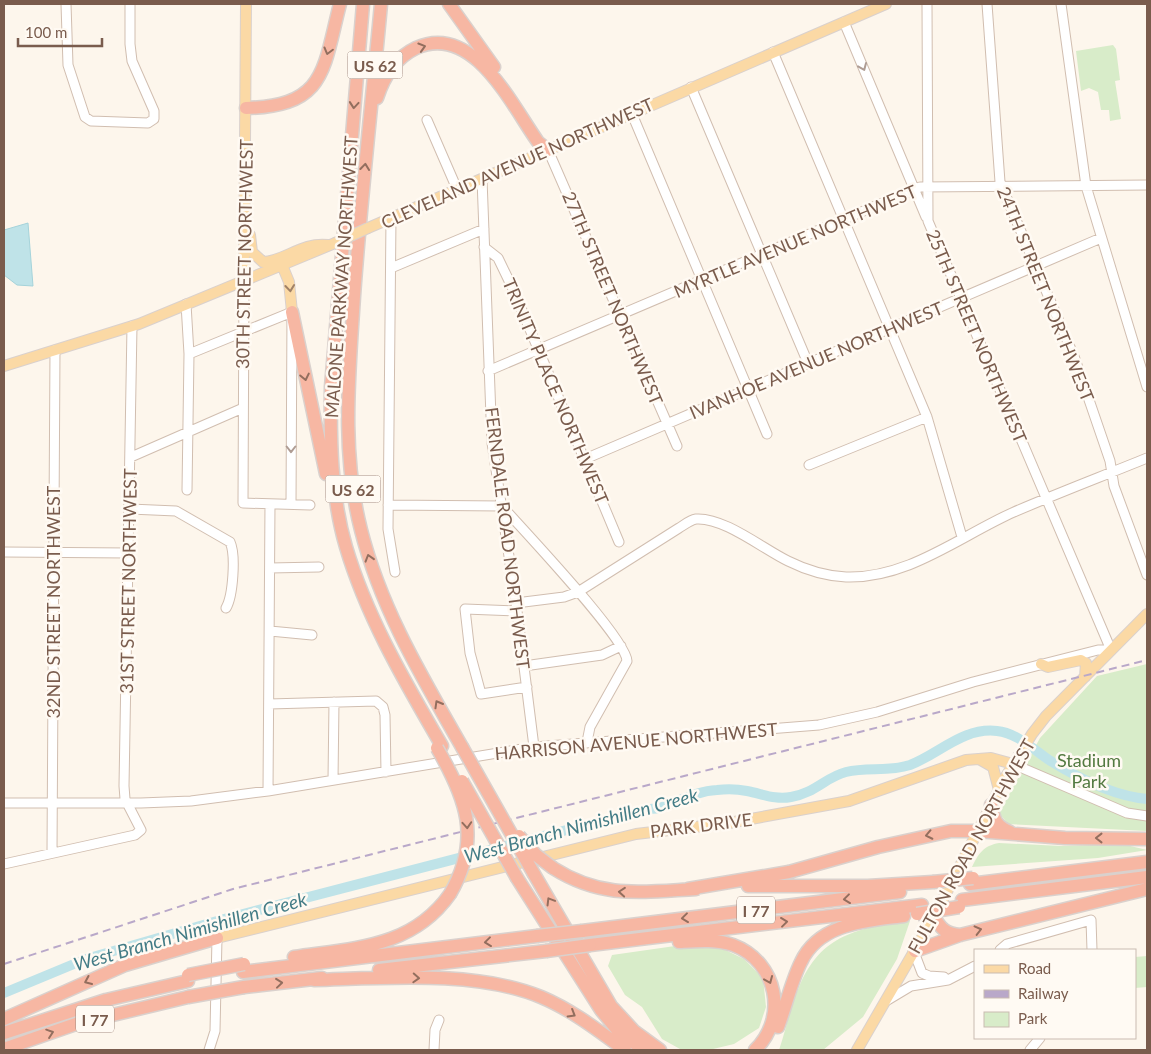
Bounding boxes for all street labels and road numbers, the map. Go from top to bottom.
road number: US 62 [348,52,402,78]
street label: CLEVELAND AVENUE NORTHWEST [377,93,657,233]
street label: MALONE PARKWAY NORTHWEST [320,135,362,419]
street label: 30TH STREET NORTHWEST [231,139,257,369]
street label: MYRTLE AVENUE NORTHWEST [670,180,920,302]
street label: 24TH STREET NORTHWEST [993,183,1099,405]
street label: 27TH STREET NORTHWEST [558,188,668,408]
street label: 25TH STREET NORTHWEST [922,226,1032,446]
street label: TRINITY PLACE NORTHWEST [498,275,614,508]
street label: IVANHOE AVENUE NORTHWEST [686,296,946,424]
street label: FERNDALE ROAD NORTHWEST [481,406,535,671]
street label: 31ST STREET NORTHWEST [115,468,141,694]
road number: US 62 [326,476,380,502]
street label: 32ND STREET NORTHWEST [42,485,64,718]
street label: HARRISON AVENUE NORTHWEST [494,718,779,764]
street label: FULTON ROAD NORTHWEST [903,734,1040,957]
street label: PARK DRIVE [649,808,753,842]
road number: I 77 [737,896,775,924]
road number: I 77 [76,1006,114,1032]

